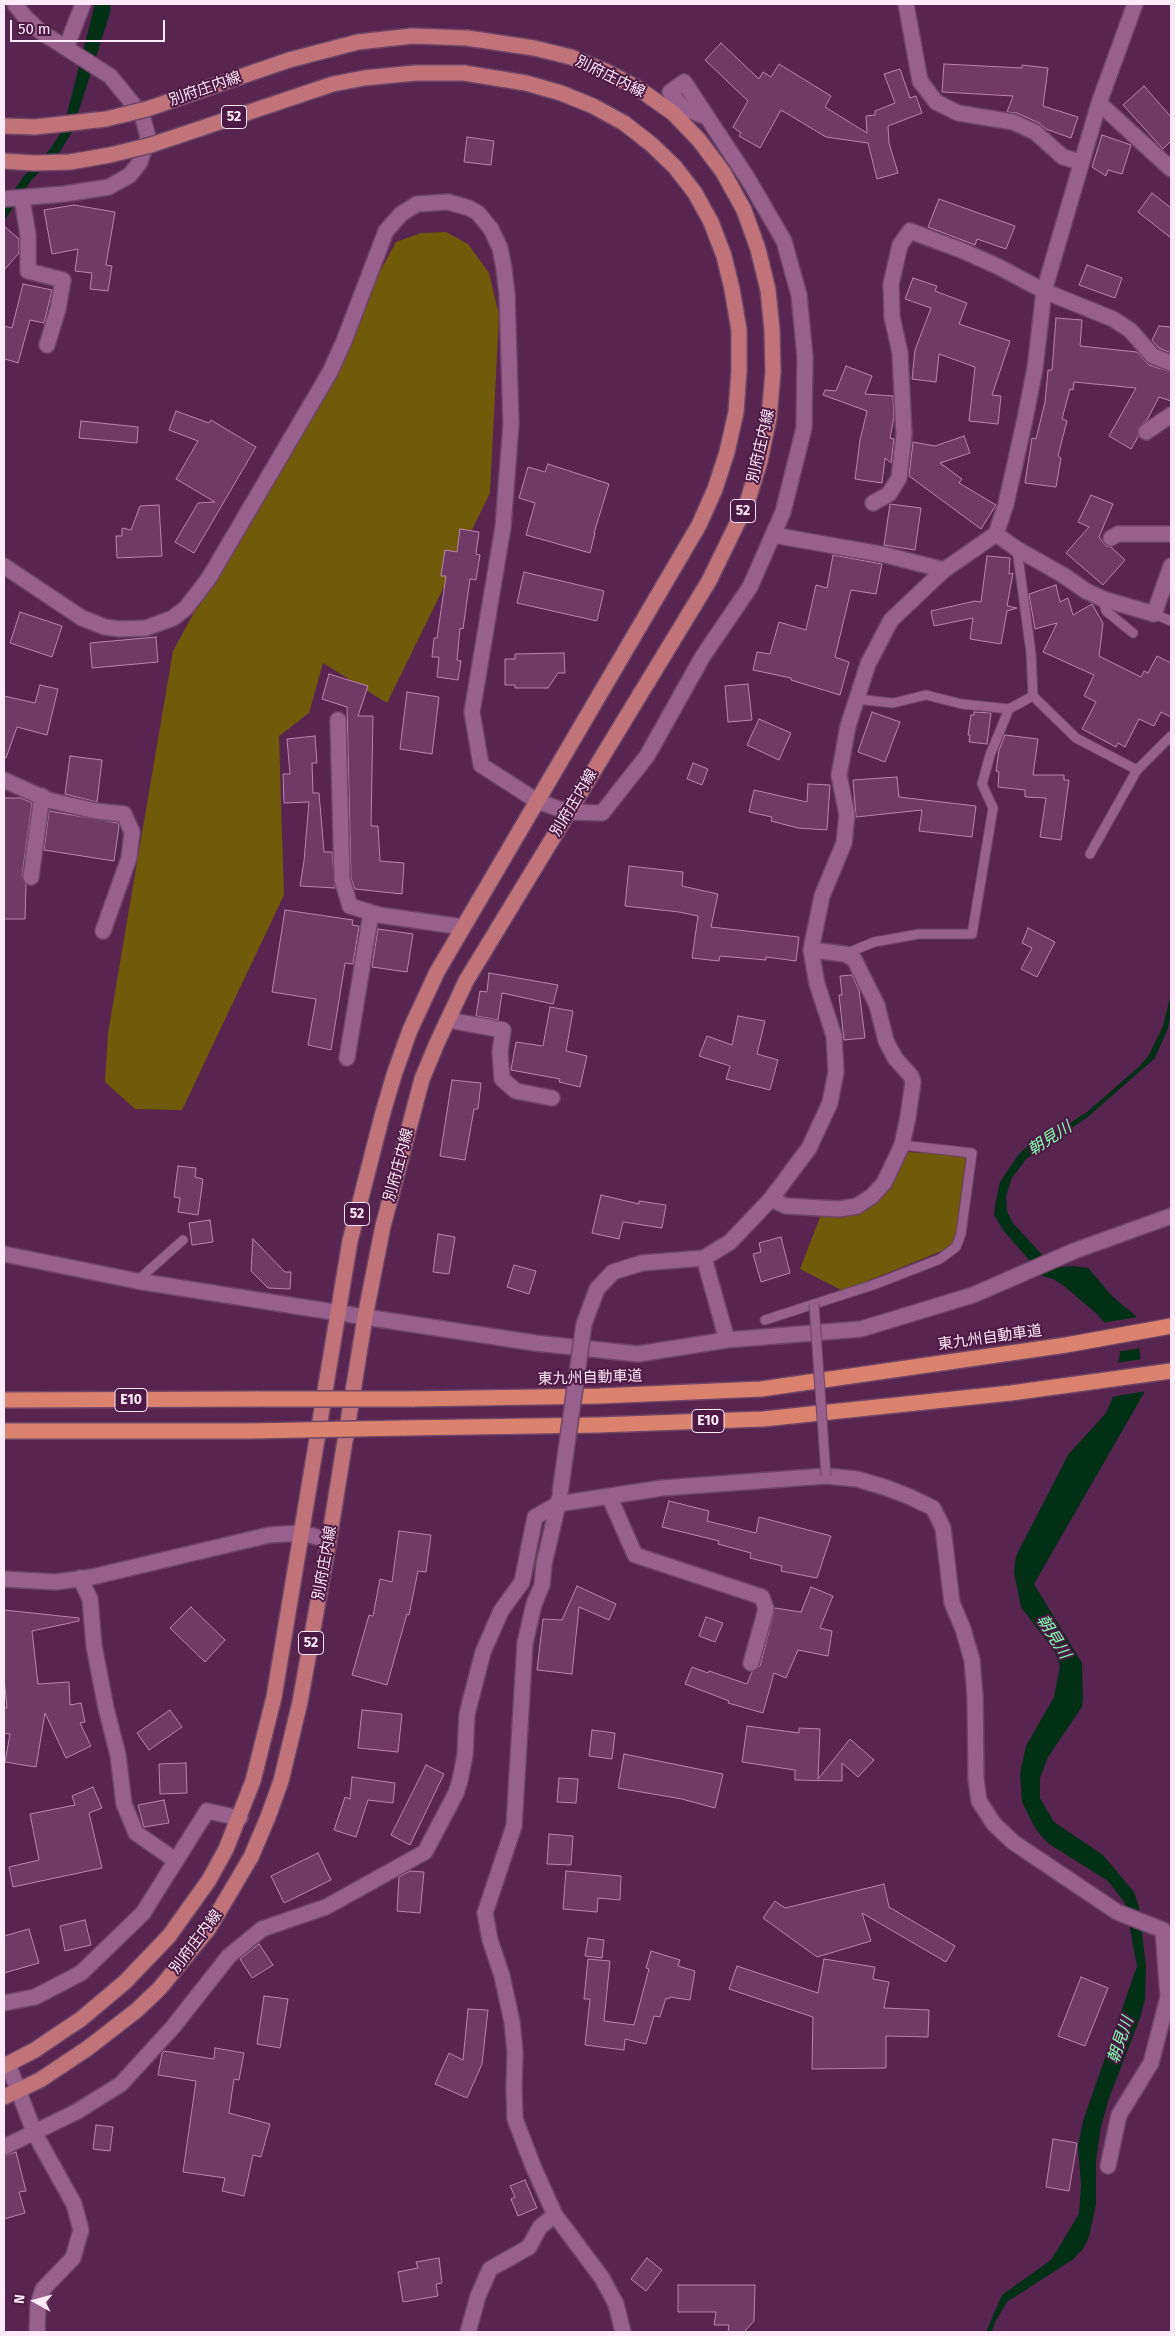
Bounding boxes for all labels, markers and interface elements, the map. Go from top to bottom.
scale bar [12,10,168,42]
text: 50 m [18,20,51,38]
street label: 別府庄内線 [572,52,648,102]
street label: 別府庄内線 [167,68,243,110]
road number: 52 [222,105,246,128]
street label: 別府庄内線 [744,407,778,485]
road number: 52 [730,500,756,522]
street label: 別府庄内線 [547,766,601,840]
water label: 朝見川 [1025,1118,1075,1160]
street label: 別府庄内線 [381,1126,417,1204]
road number: 52 [344,1202,370,1226]
street label: 東九州自動車道 [937,1322,1043,1354]
street label: 東九州自動車道 [537,1367,643,1389]
road number: E10 [115,1388,147,1412]
road number: E10 [692,1410,724,1432]
street label: 別府庄内線 [310,1525,340,1601]
water label: 朝見川 [1032,1612,1074,1662]
road number: 52 [298,1632,324,1655]
street label: 別府庄内線 [166,1907,226,1977]
water label: 朝見川 [1104,2014,1138,2066]
north arrow [10,2276,60,2326]
text: N [11,2293,29,2305]

